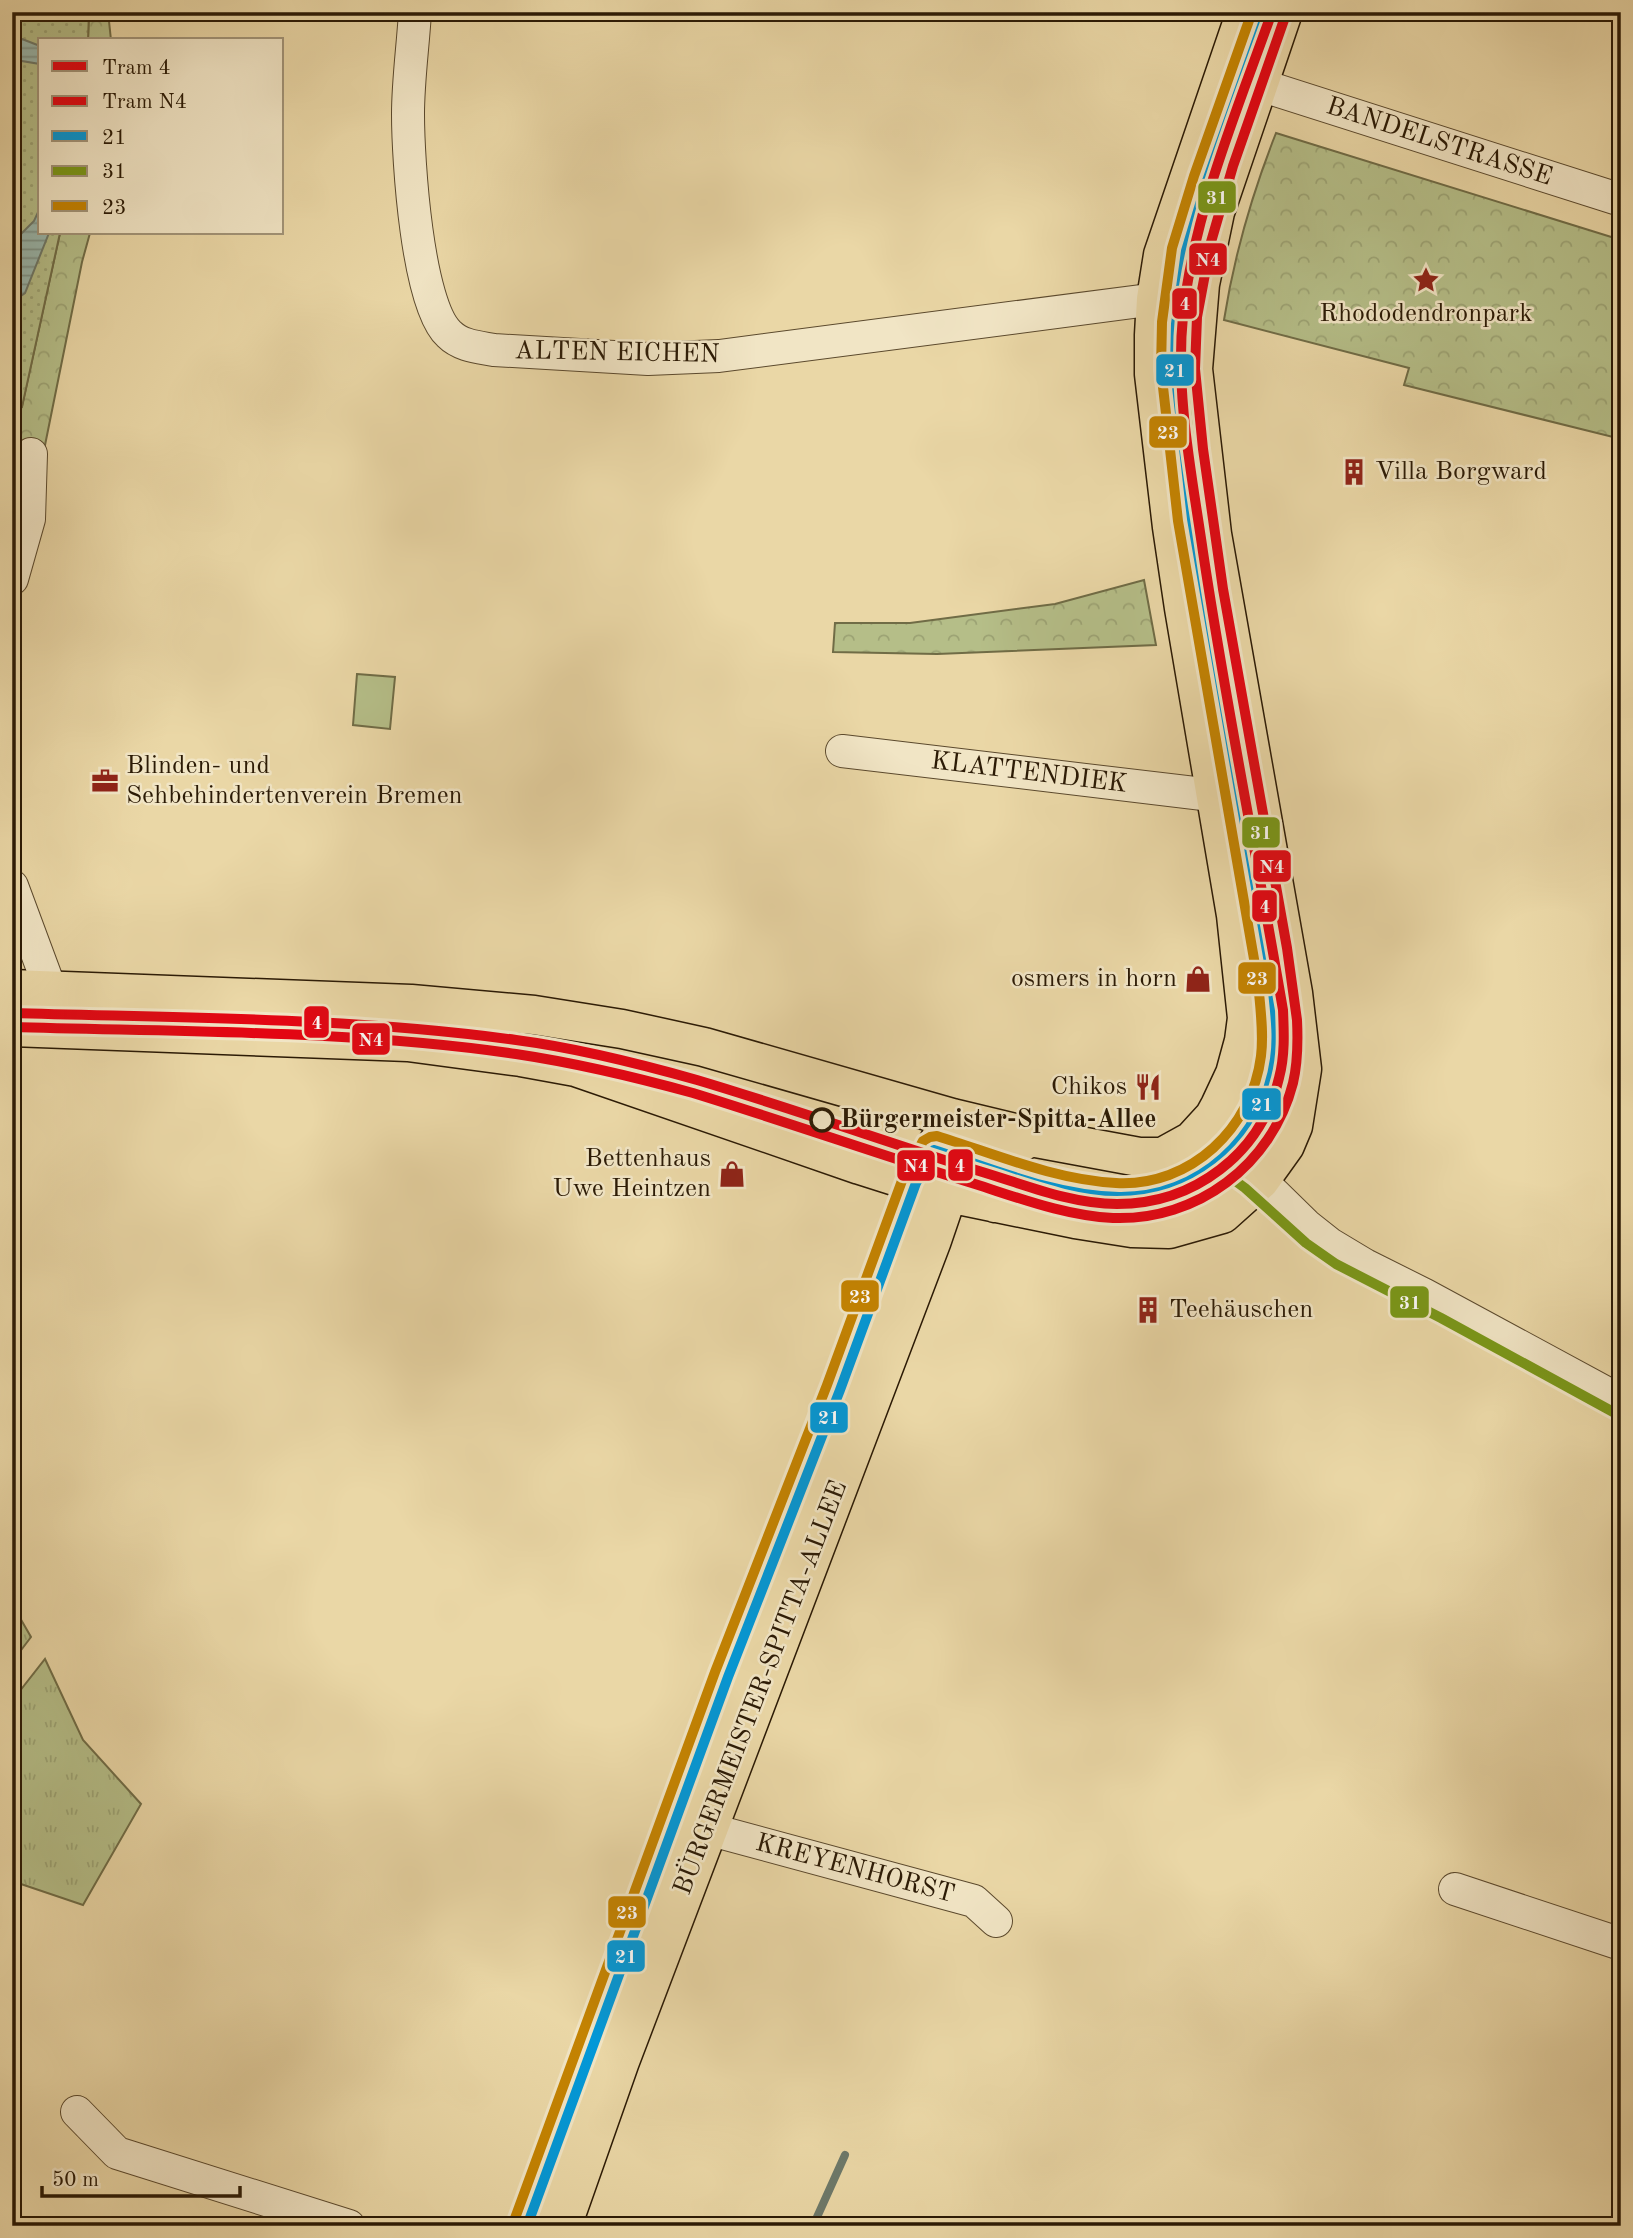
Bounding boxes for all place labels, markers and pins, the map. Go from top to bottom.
place icon: Rhododendronpark [1411,265,1441,295]
place label: Rhododendronpark [1319,301,1533,327]
building icon: Villa Borgward [1339,457,1369,487]
place label: Villa Borgward [1375,459,1547,485]
place label: Blinden- und Sehbehindertenverein Bremen [126,753,463,809]
office icon: Blinden- und Sehbehindertenverein Bremen [90,766,120,796]
shop icon: osmers in horn [1183,964,1213,994]
place label: osmers in horn [1011,966,1177,992]
restaurant icon: Chikos [1133,1072,1163,1102]
place label: Chikos [1051,1074,1127,1100]
place label: Bürgermeister-Spitta-Allee [840,1107,1156,1133]
marker: Bürgermeister-Spitta-Allee [810,1108,834,1132]
place label: Bettenhaus Uwe Heintzen [553,1146,711,1202]
shop icon: Bettenhaus Uwe Heintzen [717,1159,747,1189]
building icon: Teehäuschen [1133,1295,1163,1325]
place label: Teehäuschen [1169,1297,1313,1323]

